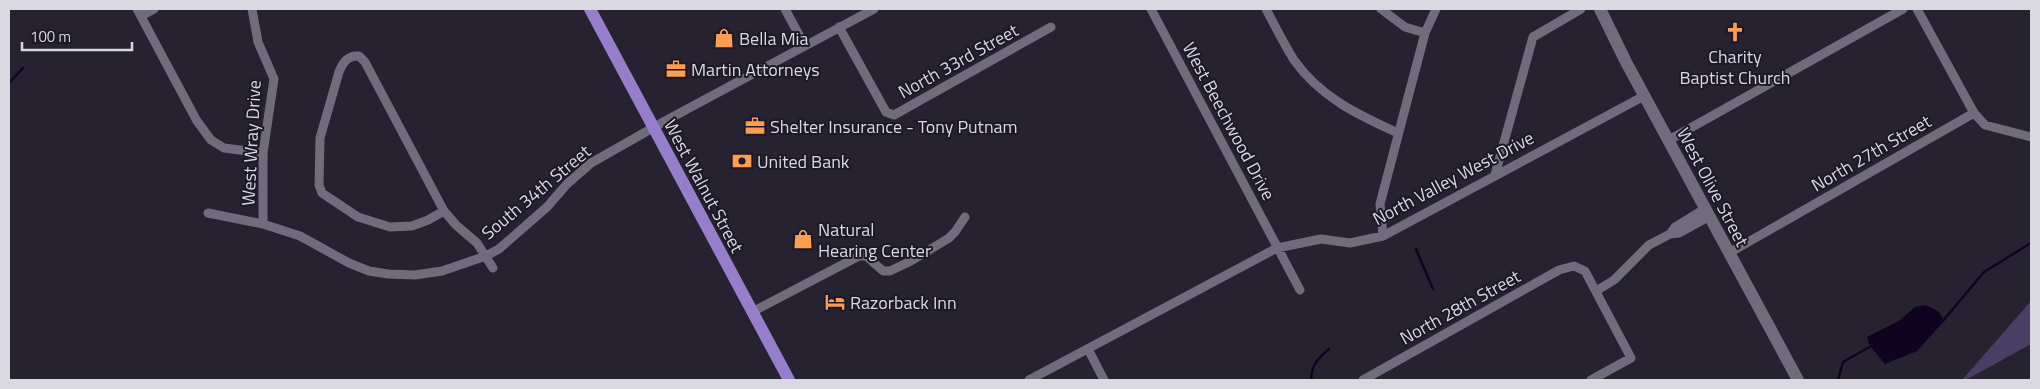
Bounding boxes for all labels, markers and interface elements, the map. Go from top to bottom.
street label: North 33rd Street [893,16,1024,105]
scale bar [22,20,132,52]
church icon: Charity Baptist Church [1724,21,1746,43]
text: 100 m [30,25,71,48]
place label: Bella Mia [739,25,809,52]
shop icon: Bella Mia [713,27,735,49]
street label: West Beechwood Drive [1176,37,1282,205]
place label: Charity Baptist Church [1679,43,1791,91]
place label: Martin Attorneys [691,56,820,83]
office icon: Martin Attorneys [665,58,687,80]
street label: West Wray Drive [234,79,268,207]
street label: North 27th Street [1806,107,1936,198]
place label: Shelter Insurance - Tony Putnam [770,113,1018,140]
street label: West Walnut Street [657,114,751,258]
office icon: Shelter Insurance - Tony Putnam [744,115,766,137]
street label: West Olive Street [1670,123,1756,252]
street label: North Valley West Drive [1367,124,1539,232]
street label: South 34th Street [476,138,597,246]
place label: United Bank [757,148,850,175]
bank icon: United Bank [731,150,753,172]
place label: Natural Hearing Center [818,216,931,264]
shop icon: Natural Hearing Center [792,228,814,250]
street label: North 28th Street [1395,262,1526,351]
place label: Razorback Inn [850,289,957,316]
hotel icon: Razorback Inn [824,291,846,313]

